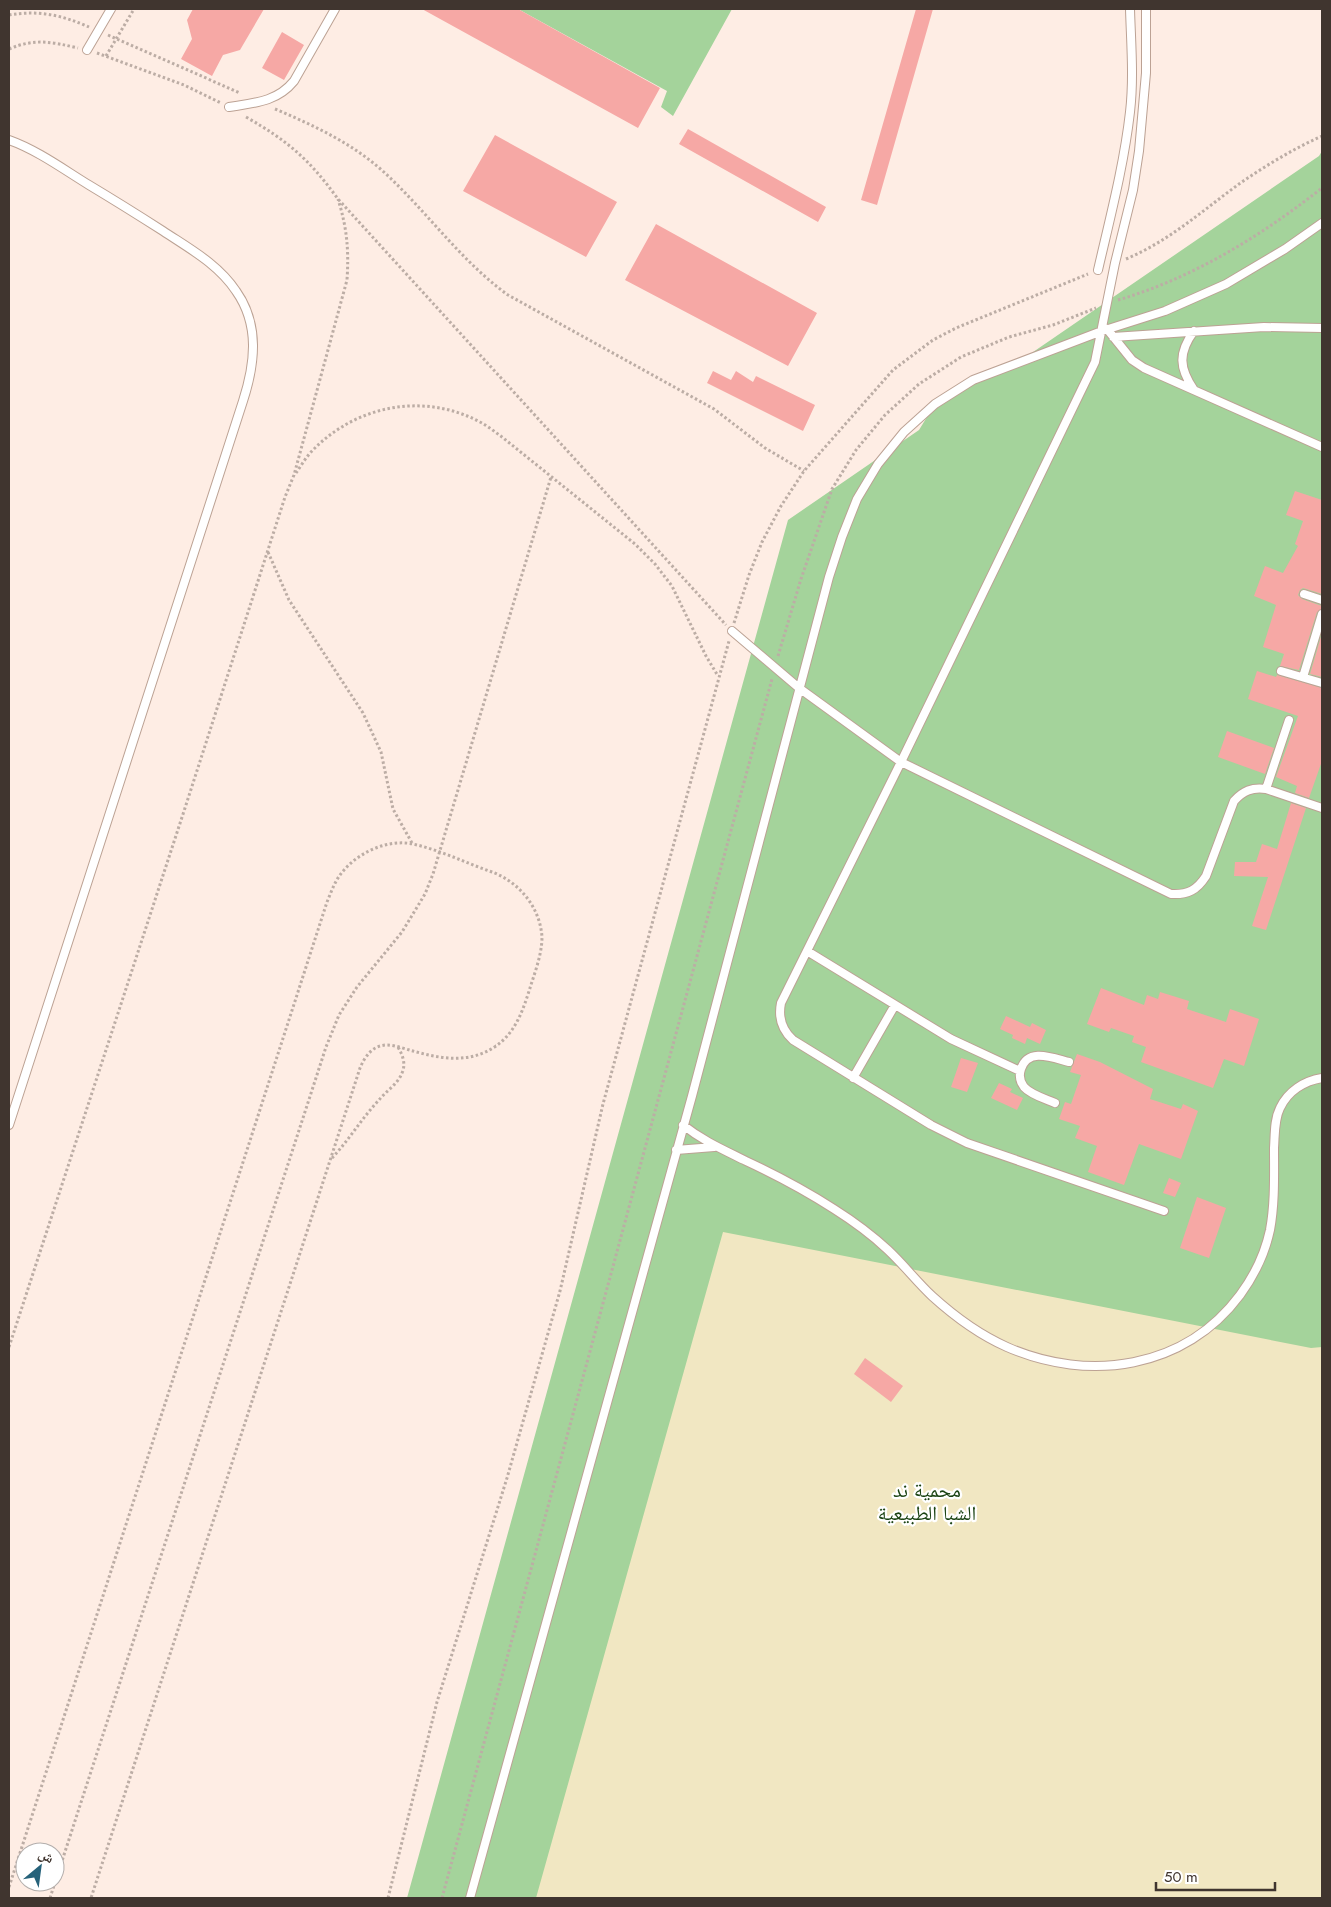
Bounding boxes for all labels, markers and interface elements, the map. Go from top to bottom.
park label: محمية ند الشبا الطبيعية [878,1476,976,1528]
north arrow [15,1842,65,1892]
text: ش [35,1843,58,1868]
scale bar [1156,1860,1275,1892]
text: 50 m [1164,1866,1198,1888]

